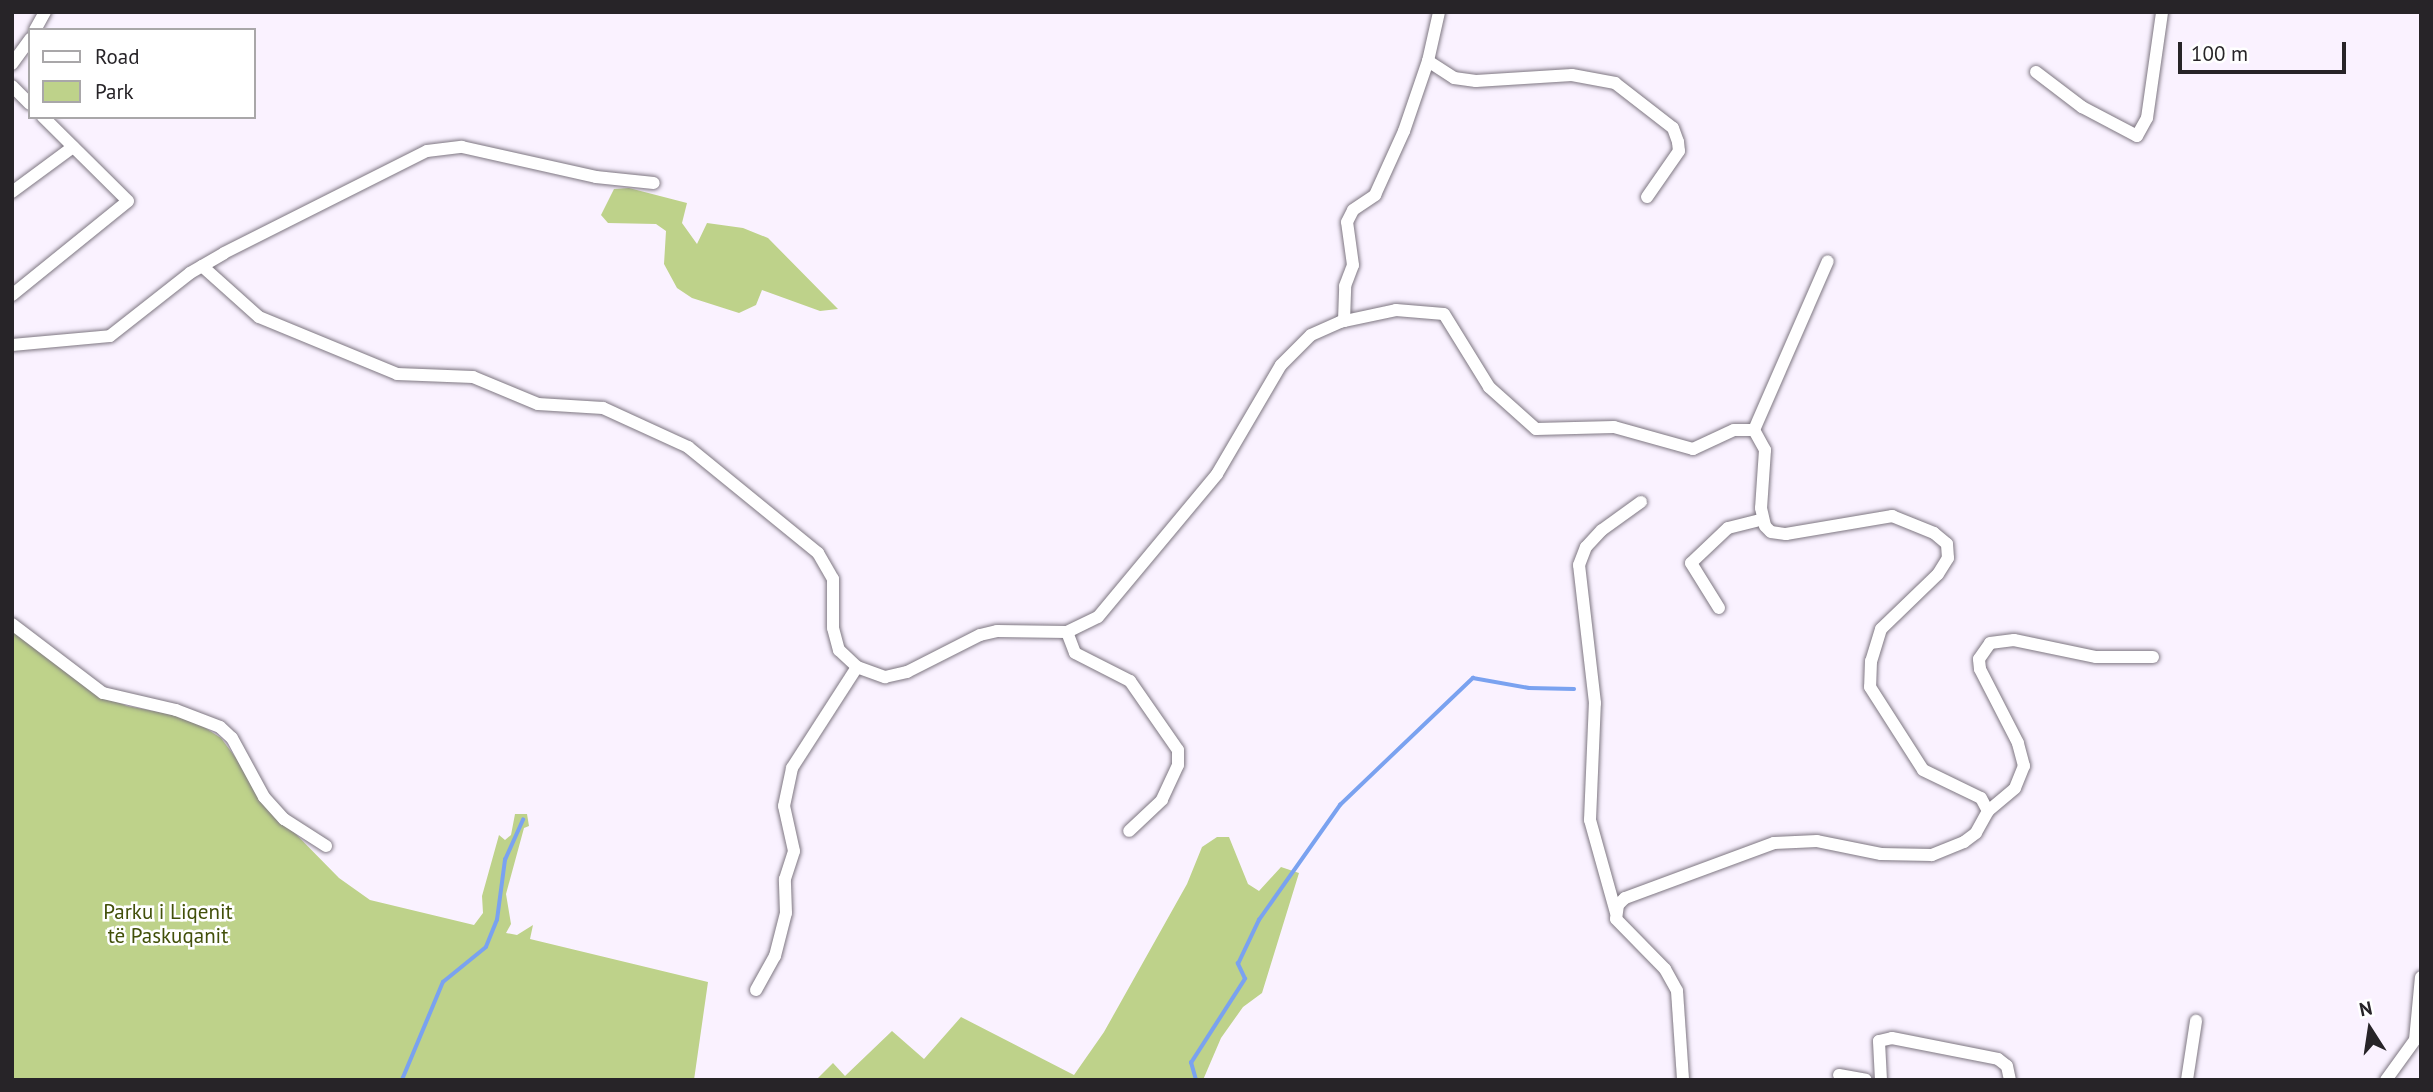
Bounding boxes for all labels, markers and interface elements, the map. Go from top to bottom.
legend [28,28,256,119]
scale bar [2181,28,2349,72]
text: 100 m [2191,40,2248,67]
text: Road [95,43,139,70]
text: Park [95,78,134,105]
park label: Parku i Liqenit të Paskuqanit [103,899,233,949]
north arrow [2335,994,2405,1064]
text: N [2357,995,2374,1021]

